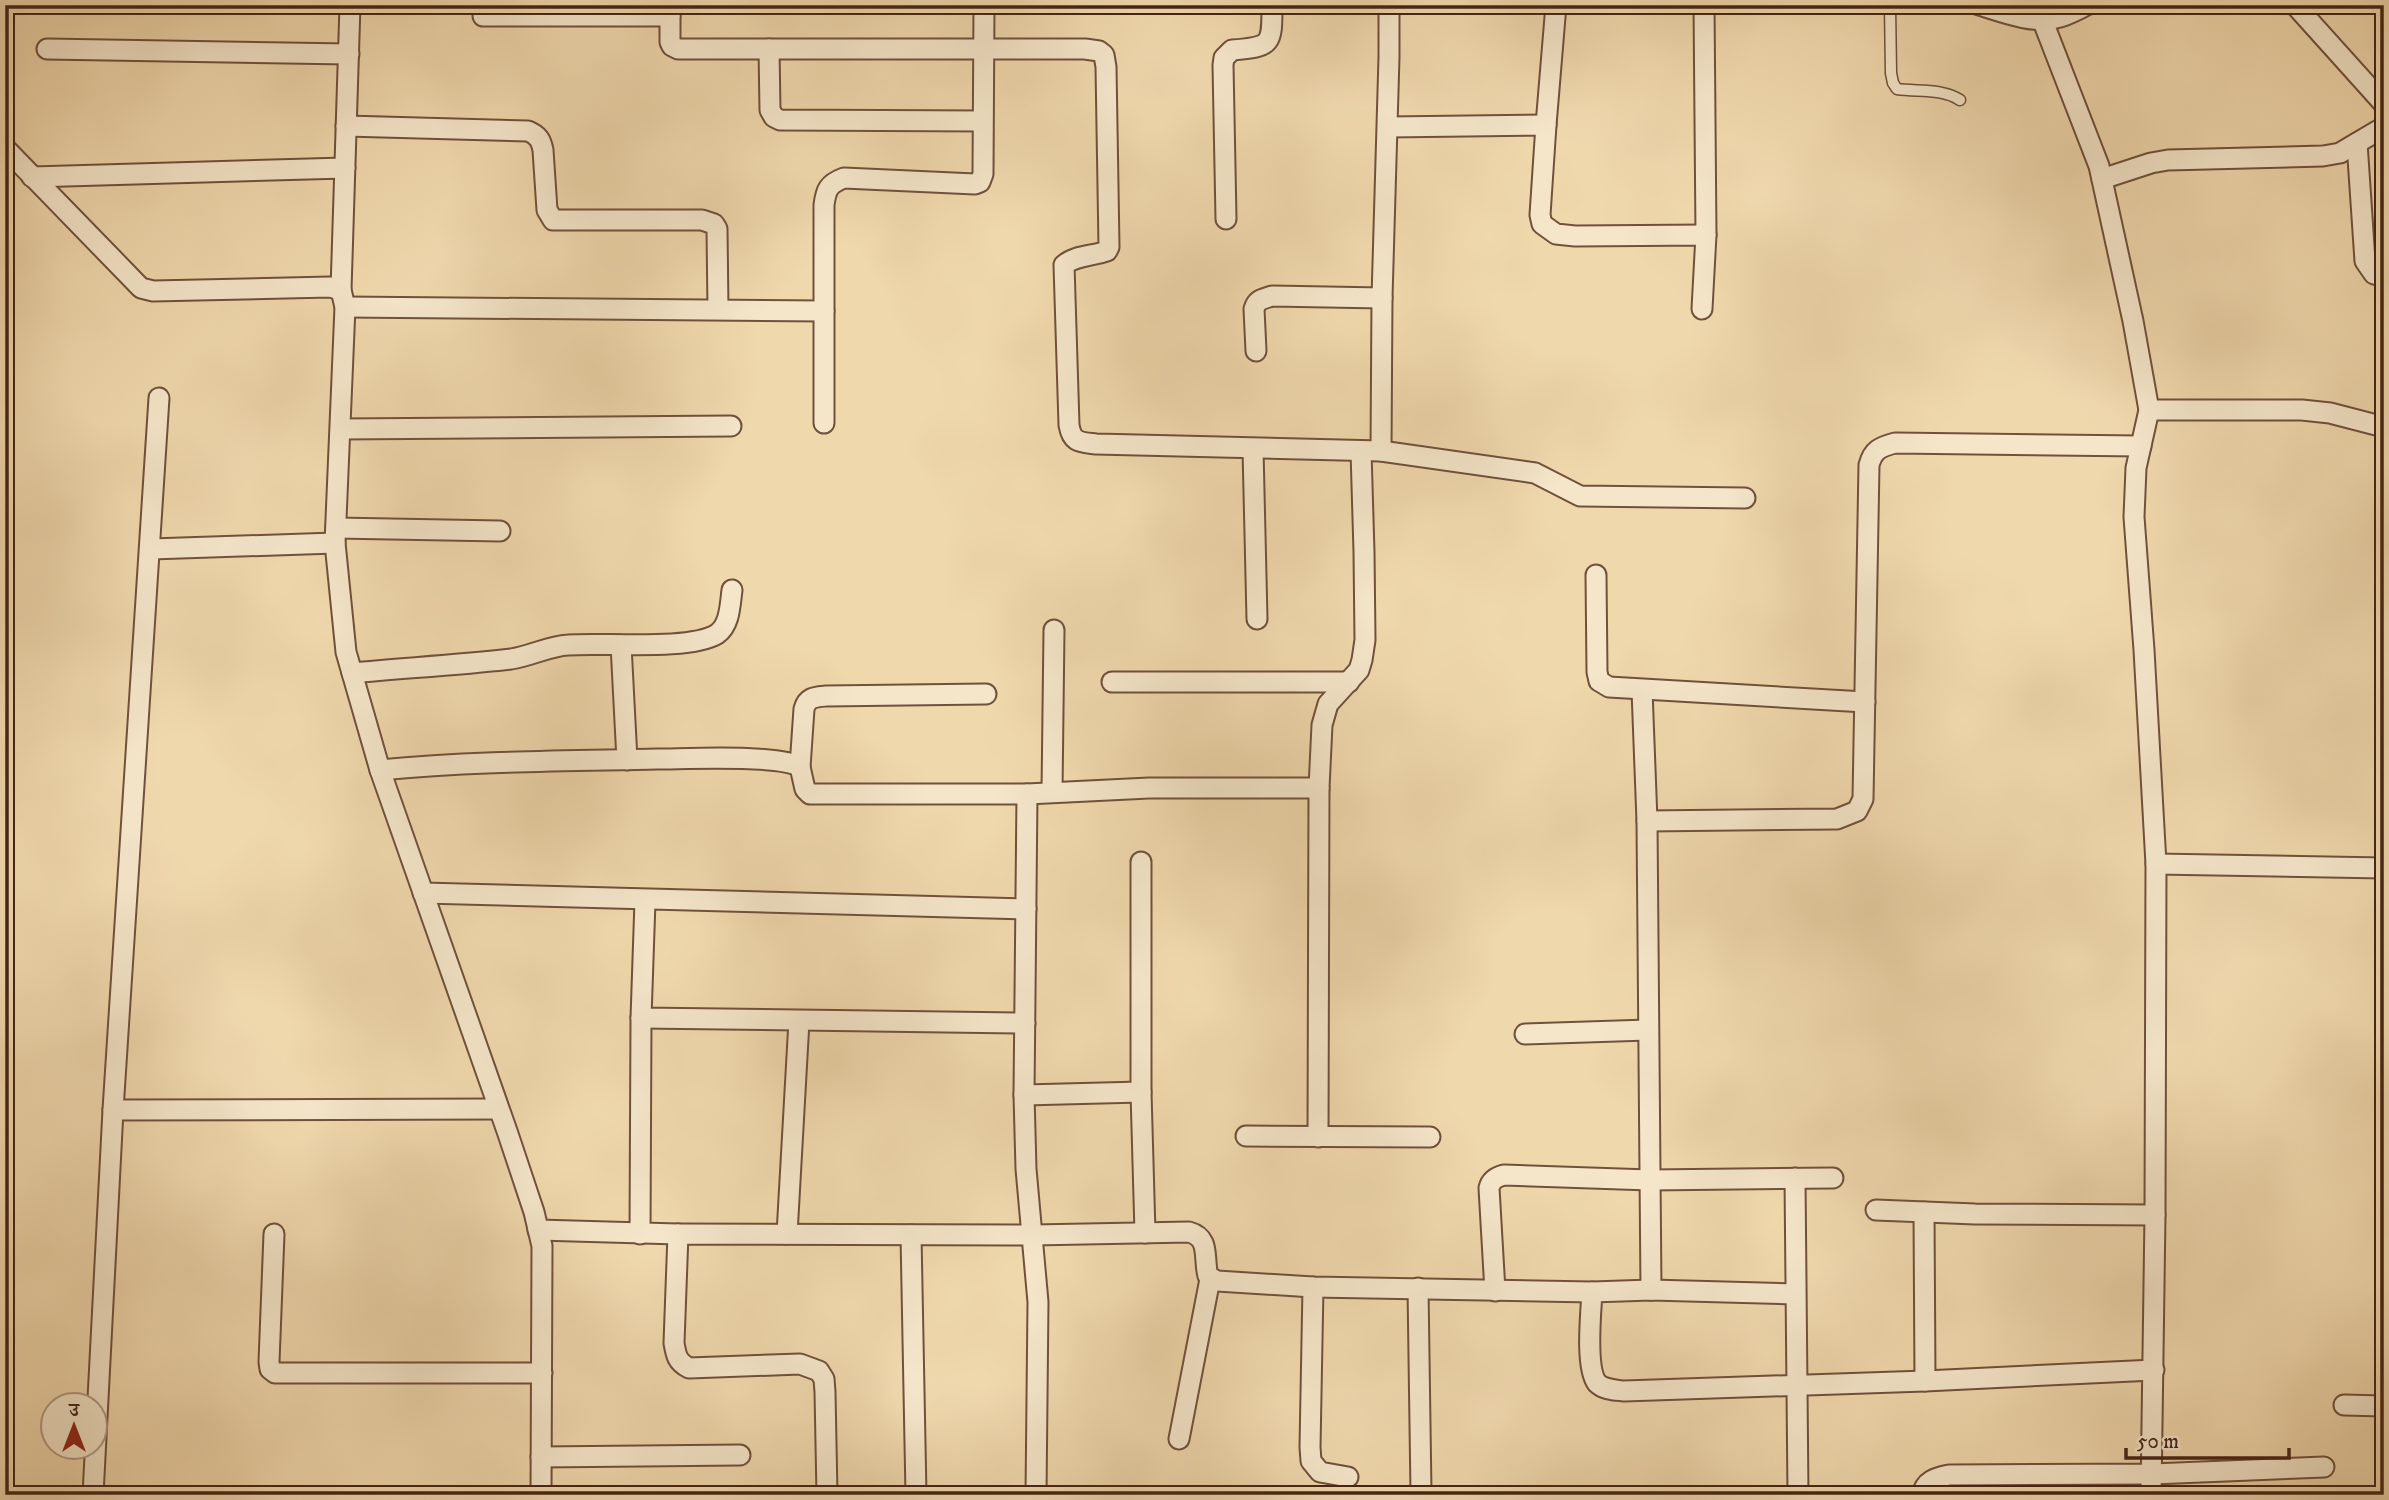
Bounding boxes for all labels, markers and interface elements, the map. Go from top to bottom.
north arrow [38,1392,108,1462]
text: उ [67,1399,80,1422]
scale bar [2126,1416,2289,1460]
text: 50 m [2137,1429,2179,1455]

